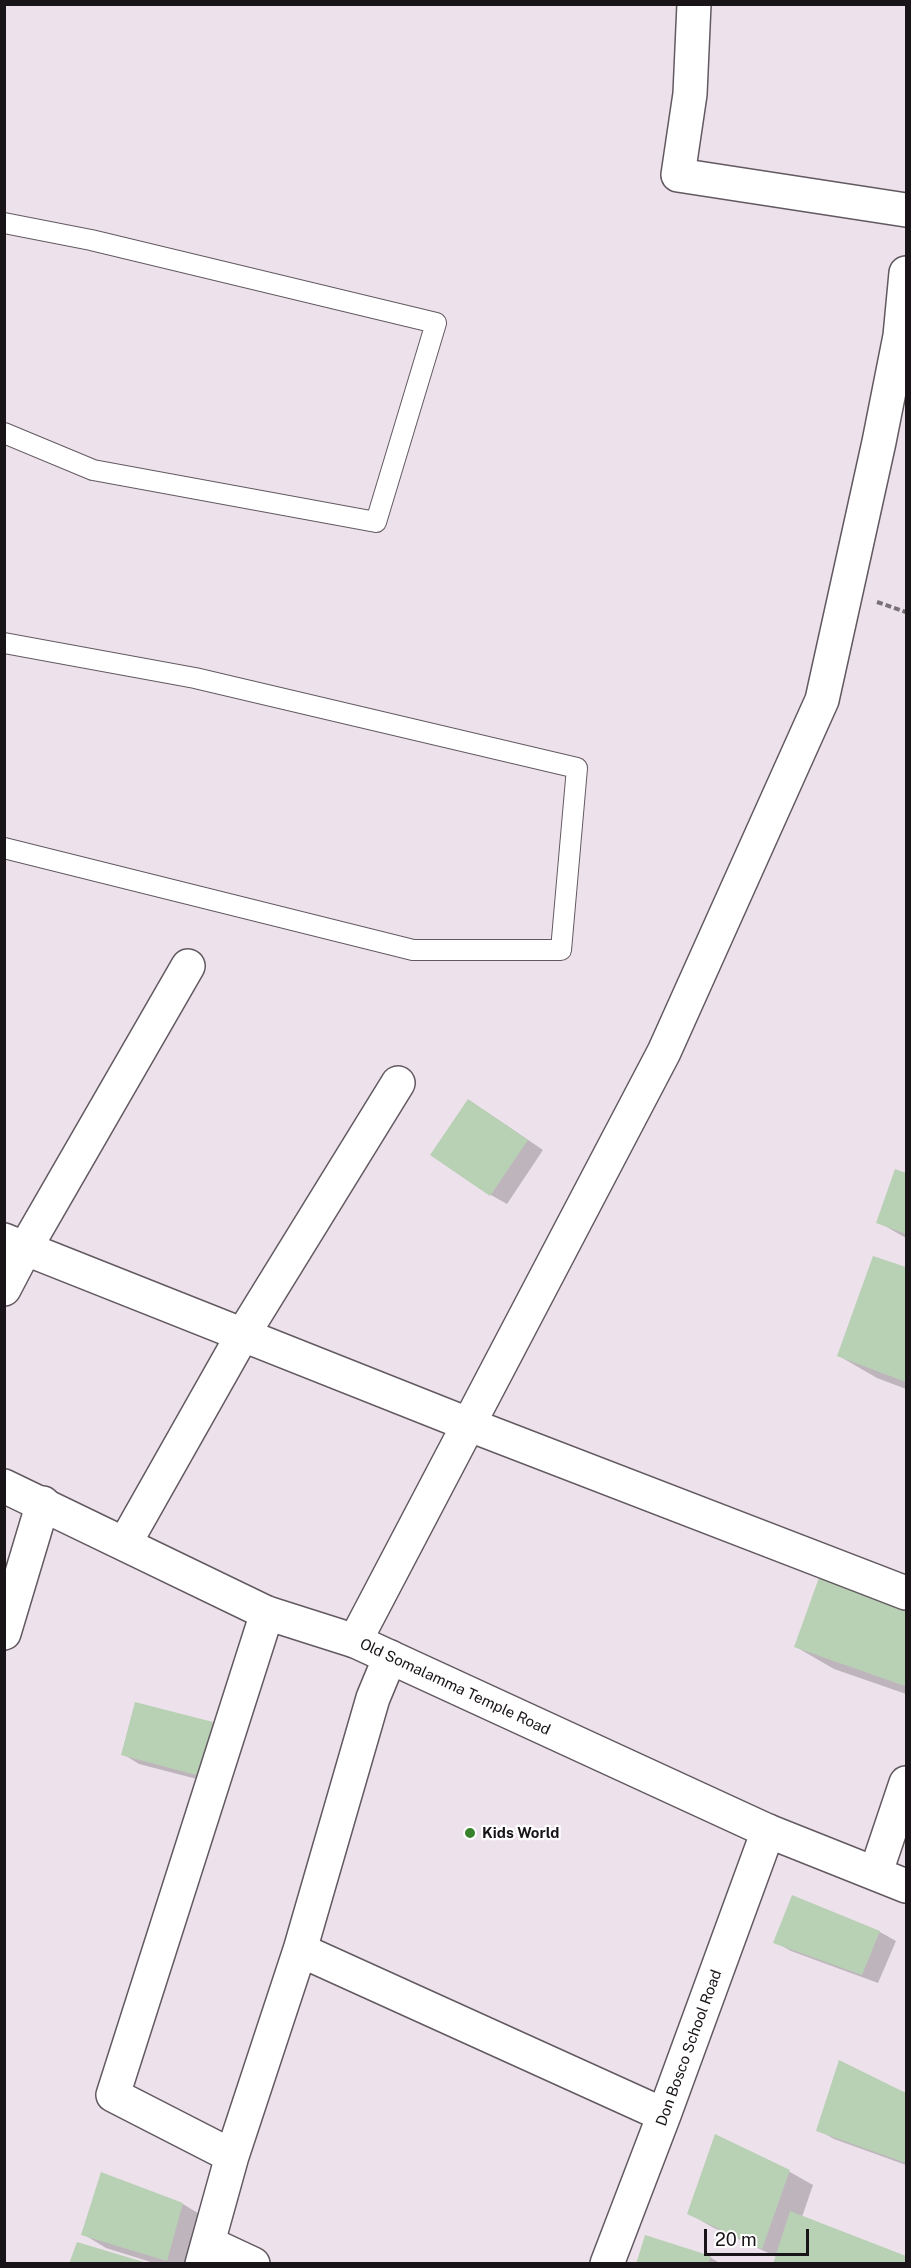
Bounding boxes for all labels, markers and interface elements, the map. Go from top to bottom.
street label: Old Somalamma Temple Road [357,1635,553,1739]
place label: Kids World [482,1824,559,1842]
marker: Kids World [463,1826,477,1840]
street label: Don Bosco School Road [652,1967,726,2129]
scale bar [707,2217,812,2255]
text: 20 m [715,2229,757,2250]

